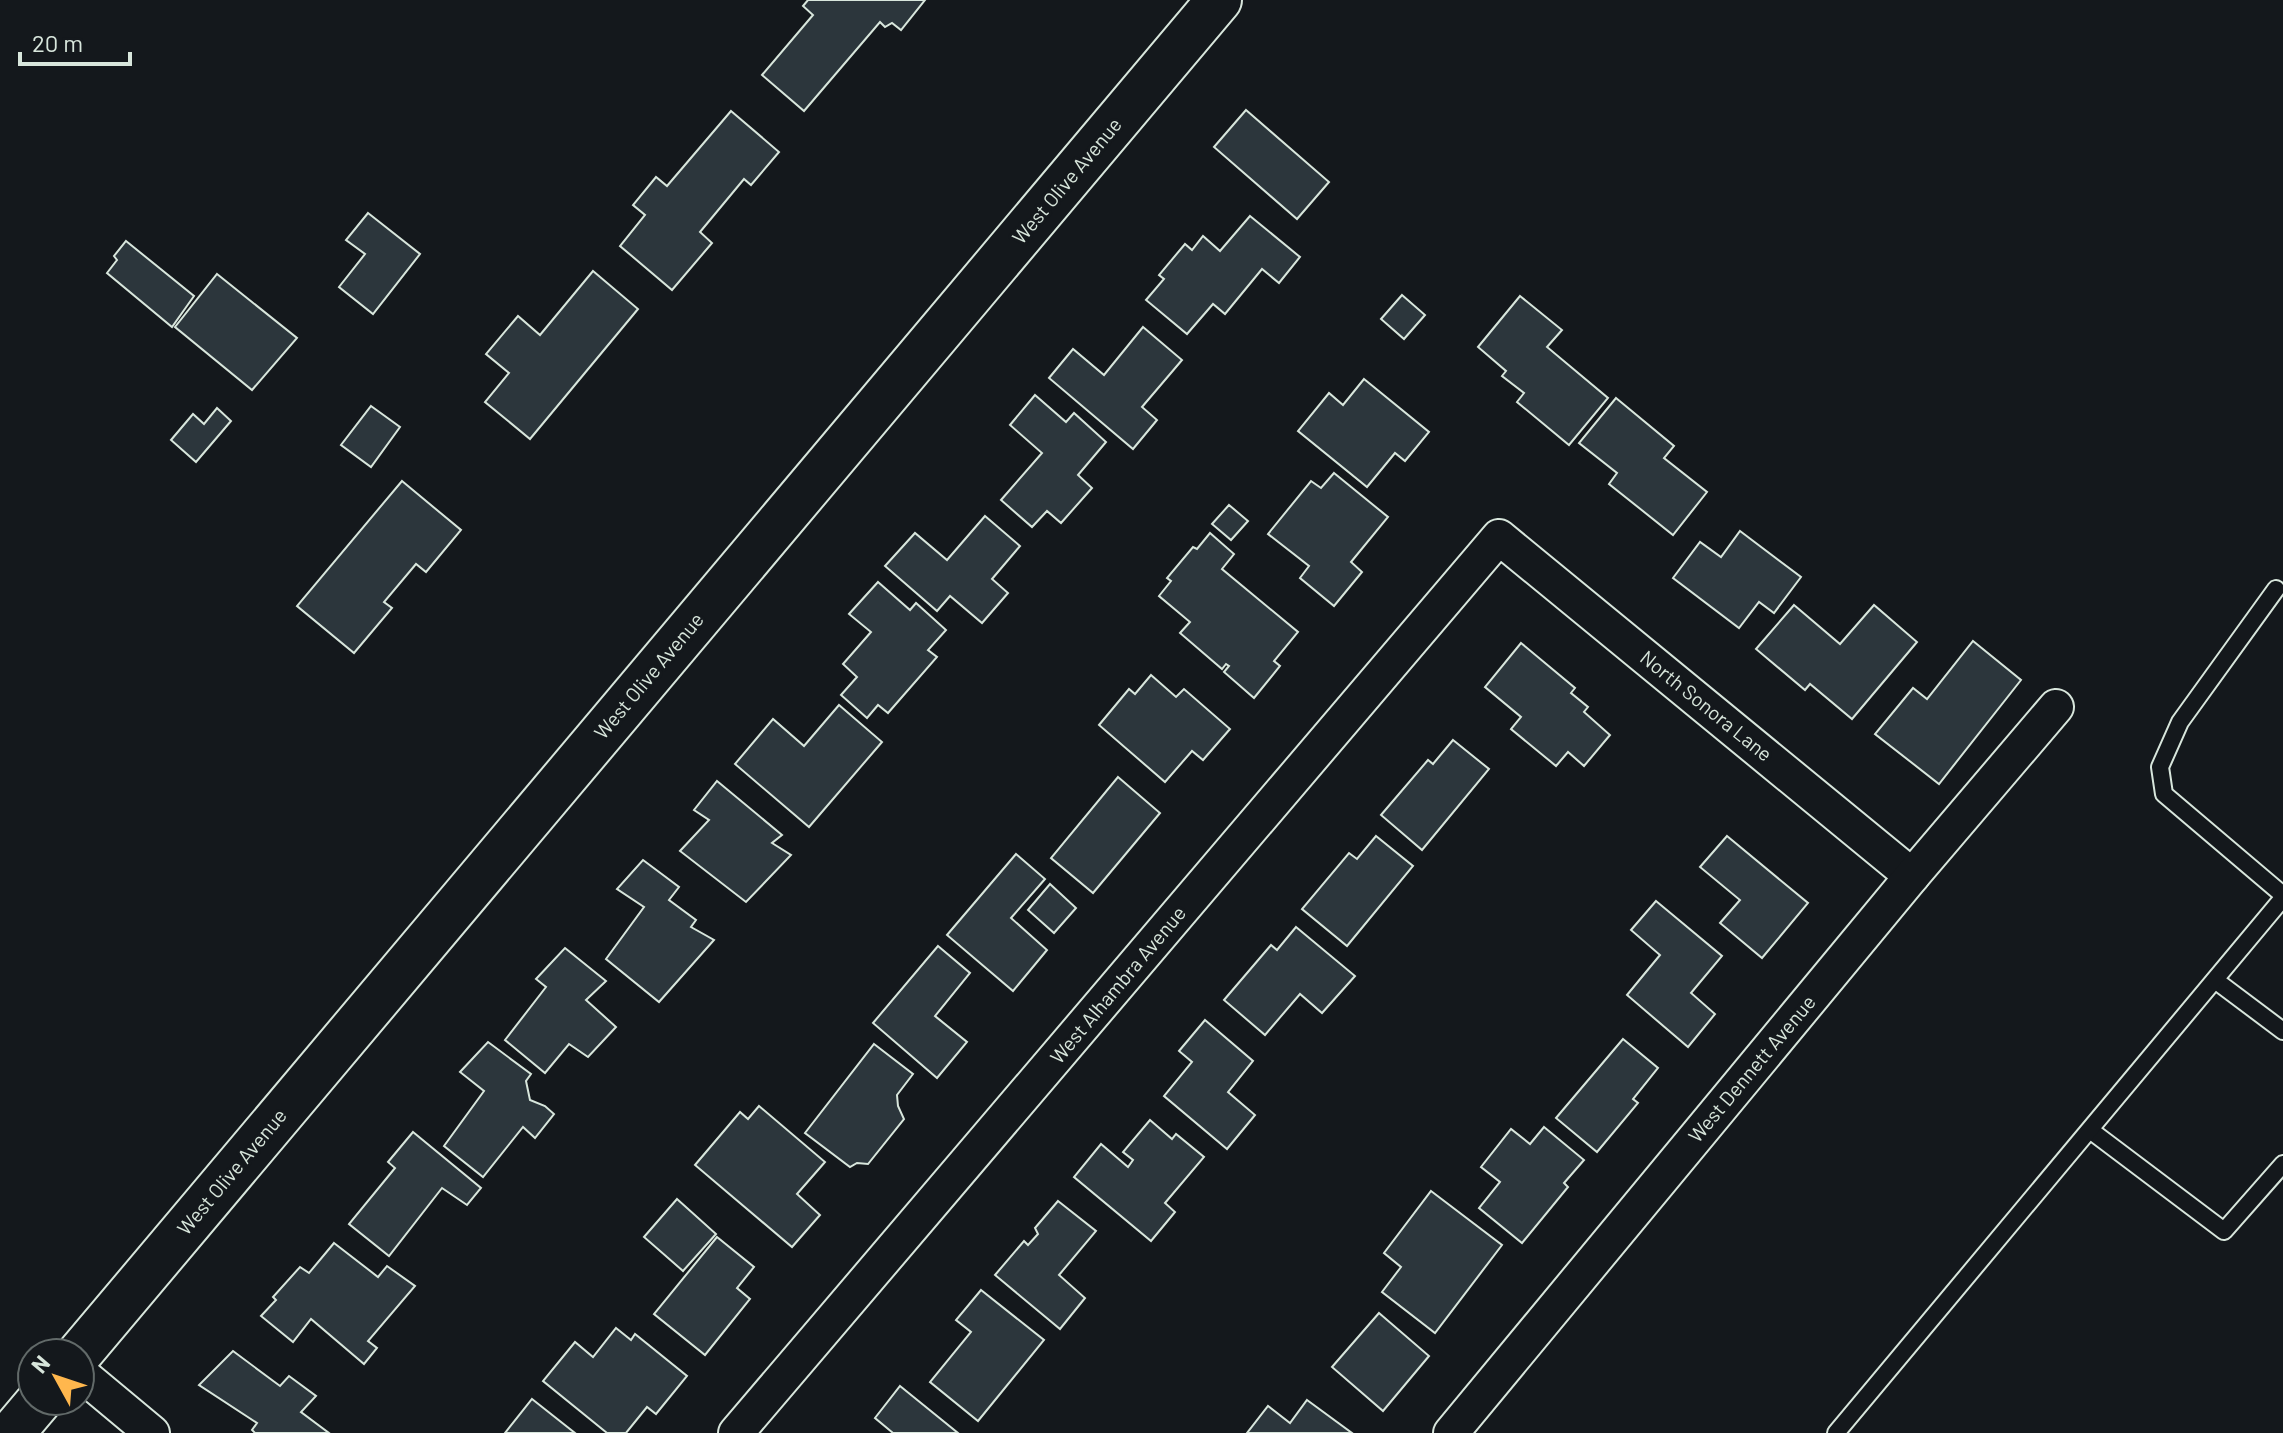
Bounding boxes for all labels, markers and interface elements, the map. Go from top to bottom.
scale bar [20,16,130,66]
text: 20 m [32,28,83,57]
street label: West Olive Avenue [1006,112,1126,248]
street label: West Olive Avenue [588,607,708,743]
street label: North Sonora Lane [1636,645,1777,766]
street label: West Alhambra Avenue [1044,901,1190,1068]
street label: West Dennett Avenue [1683,990,1820,1147]
street label: West Olive Avenue [171,1103,291,1239]
north arrow [16,1337,96,1417]
text: N [25,1350,55,1377]

